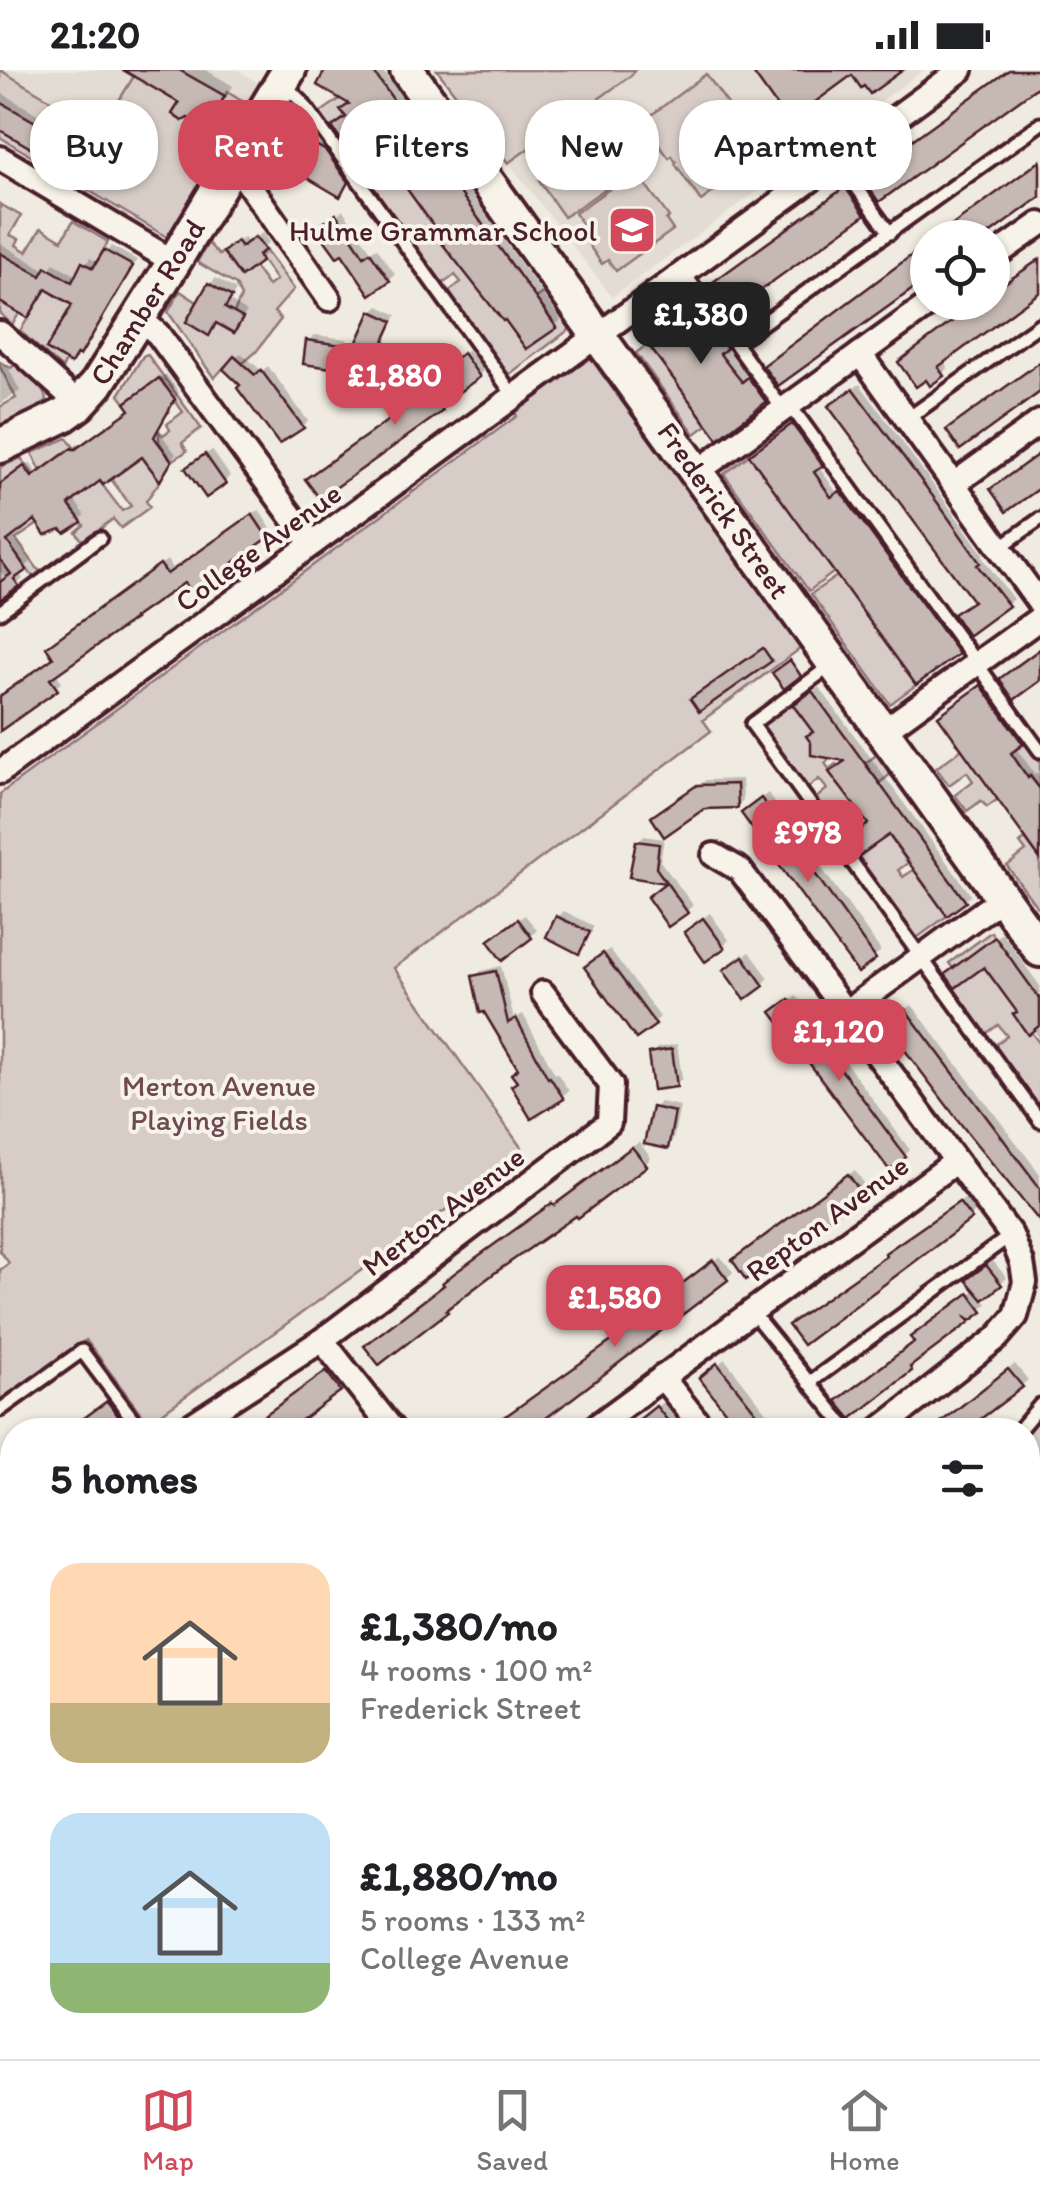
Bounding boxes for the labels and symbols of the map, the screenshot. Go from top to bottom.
school or university icon: Hulme Grammar School [606,204,658,256]
street label: Chamber Road [81,212,213,392]
place label: Hulme Grammar School [289,212,598,249]
pin: £1,380 [620,282,782,367]
pin: £1,880 [314,343,476,428]
street label: Frederick Street [649,415,799,605]
street label: College Avenue [168,474,348,620]
pin: £978 [749,800,867,885]
pin: £1,120 [758,999,920,1084]
park label: Merton Avenue Playing Fields [122,1067,316,1138]
street label: Merton Avenue [354,1138,532,1284]
street label: Repton Avenue [738,1147,916,1289]
pin: £1,580 [534,1265,696,1350]

